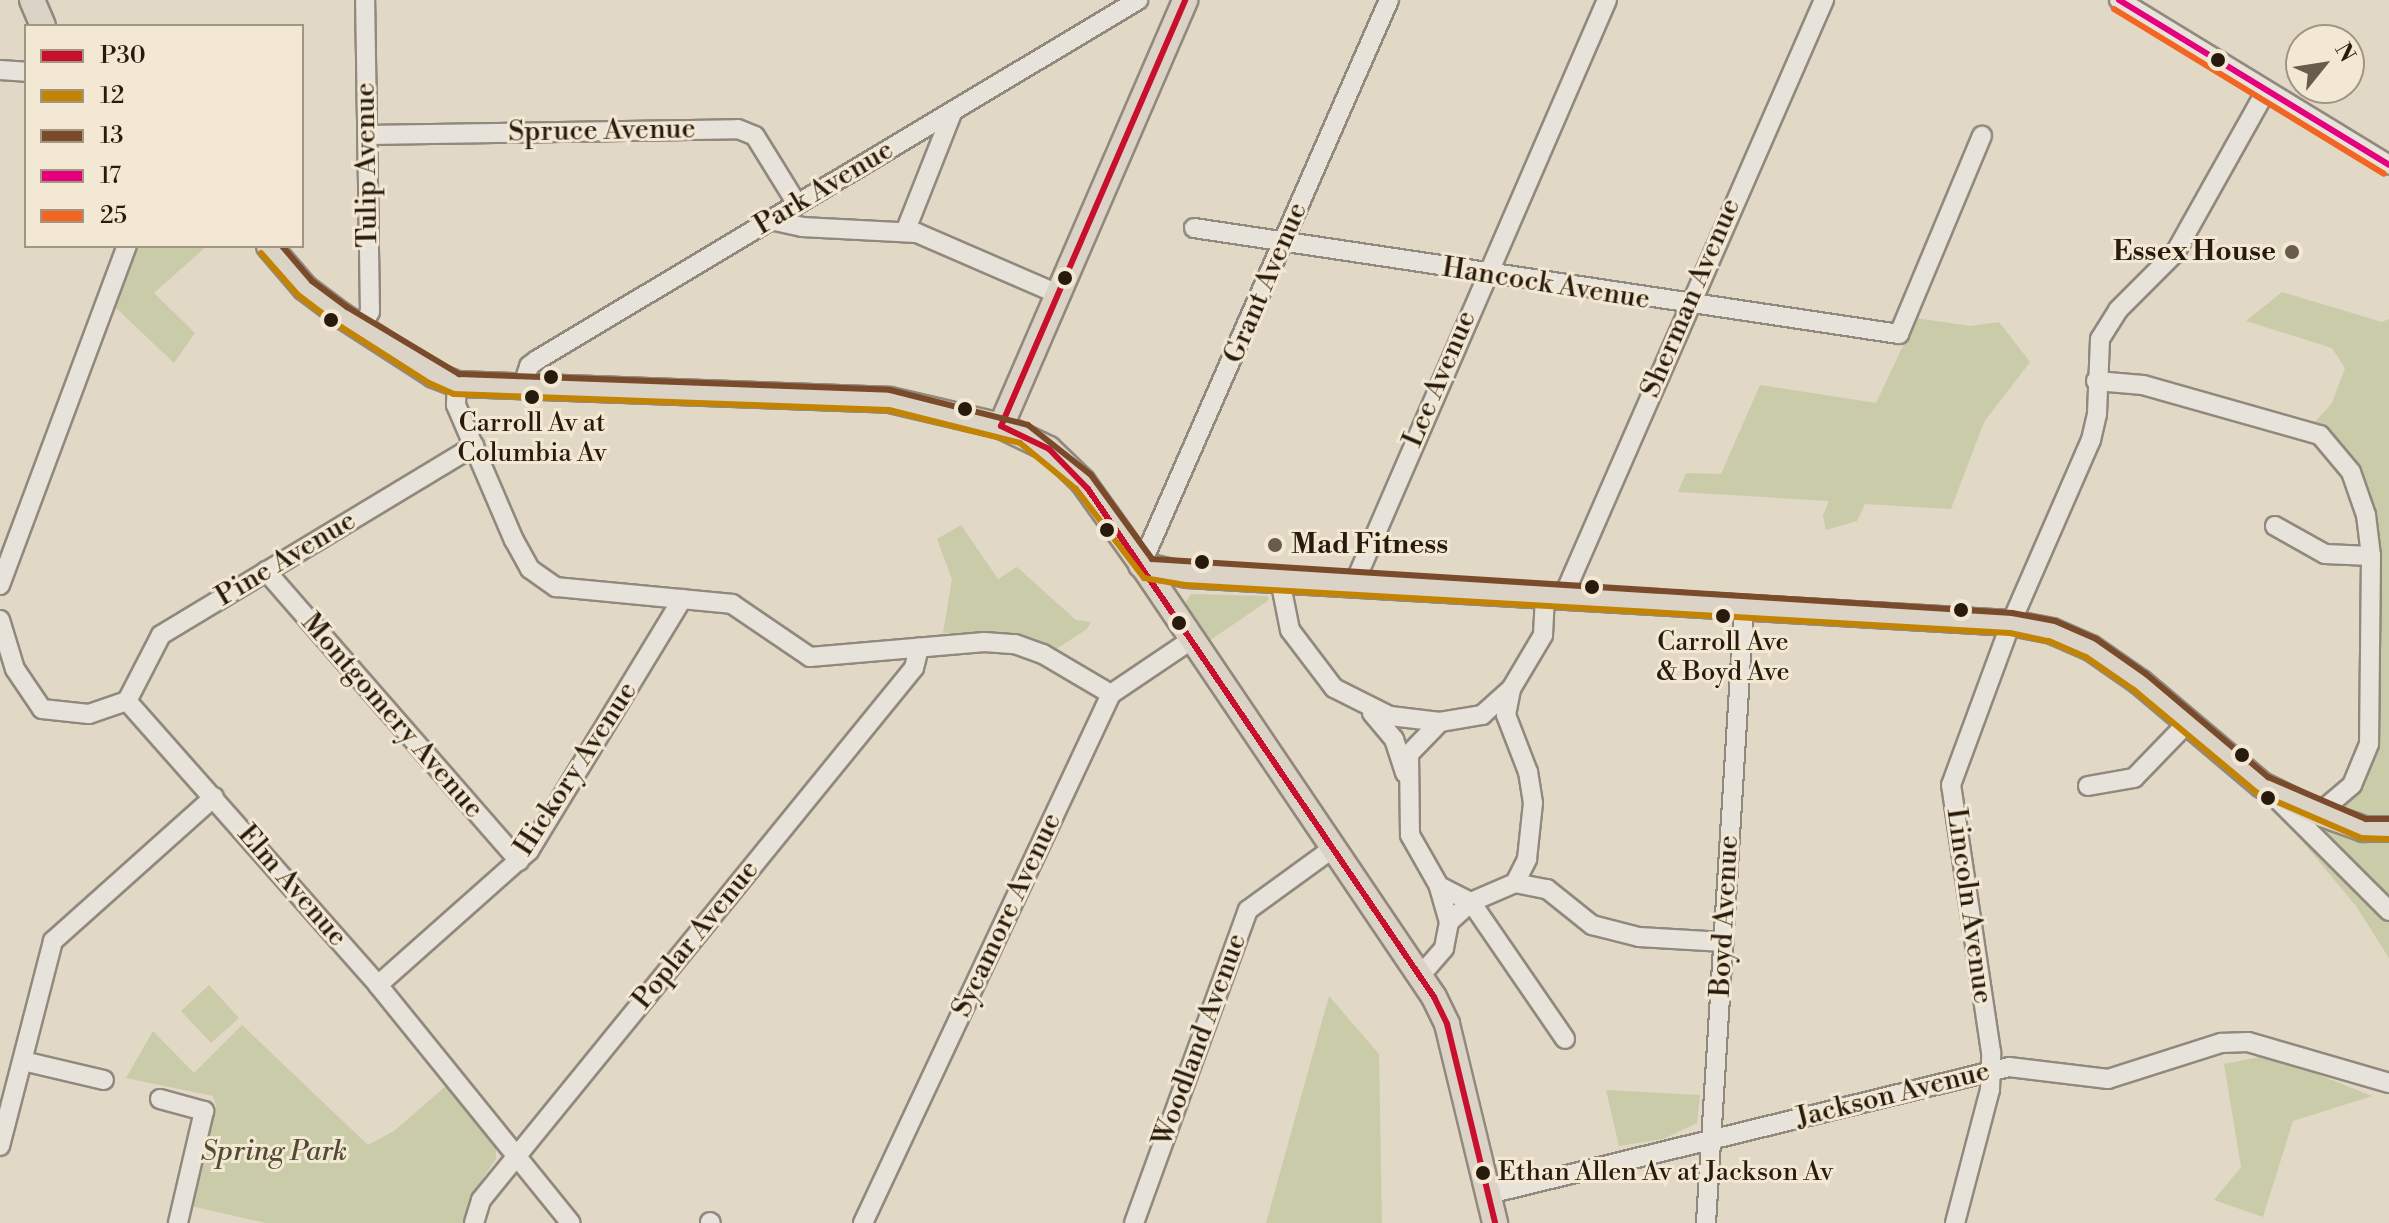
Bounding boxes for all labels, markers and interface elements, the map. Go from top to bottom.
legend [24,24,304,248]
north arrow [2285,24,2365,104]
text: N [2328,38,2361,67]
text: P30 [100,41,146,71]
unlabelled marker [2210,52,2226,68]
text: 12 [100,81,125,111]
street label: Tulip Avenue [349,82,385,248]
street label: Spruce Avenue [508,113,696,149]
text: 13 [100,121,124,151]
street label: Park Avenue [748,133,900,243]
text: 17 [100,161,121,191]
street label: Sherman Avenue [1634,193,1748,403]
street label: Grant Avenue [1217,198,1315,368]
text: 25 [100,201,127,231]
place label: Essex House [2113,235,2276,269]
marker: Essex House [2283,243,2301,261]
street label: Hancock Avenue [1440,251,1652,317]
unlabelled marker [1057,270,1073,286]
street label: Lee Avenue [1396,306,1484,452]
unlabelled marker [323,312,339,328]
unlabelled marker [543,369,559,385]
marker: Carroll Av at Columbia Av [524,389,540,405]
unlabelled marker [957,401,973,417]
place label: Carroll Av at Columbia Av [457,408,607,470]
street label: Pine Avenue [210,504,362,614]
unlabelled marker [1099,522,1115,538]
place label: Mad Fitness [1291,528,1448,562]
marker: Mad Fitness [1266,536,1284,554]
unlabelled marker [1194,554,1210,570]
unlabelled marker [1584,579,1600,595]
unlabelled marker [1953,602,1969,618]
street label: Montgomery Avenue [294,607,490,825]
marker: Carroll Ave & Boyd Ave [1715,608,1731,624]
unlabelled marker [1171,615,1187,631]
place label: Carroll Ave & Boyd Ave [1656,627,1790,688]
street label: Hickory Avenue [507,676,645,862]
unlabelled marker [2234,747,2250,763]
unlabelled marker [2260,790,2276,806]
street label: Lincoln Avenue [1939,806,1999,1006]
street label: Sycamore Avenue [945,808,1069,1022]
street label: Elm Avenue [230,818,354,954]
street label: Boyd Avenue [1704,834,1746,998]
street label: Poplar Avenue [626,854,766,1016]
street label: Woodland Avenue [1146,929,1254,1151]
street label: Jackson Avenue [1793,1055,1993,1135]
park label: Spring Park [201,1135,347,1169]
place label: Ethan Allen Av at Jackson Av [1498,1157,1833,1189]
marker: Ethan Allen Av at Jackson Av [1475,1165,1491,1181]

